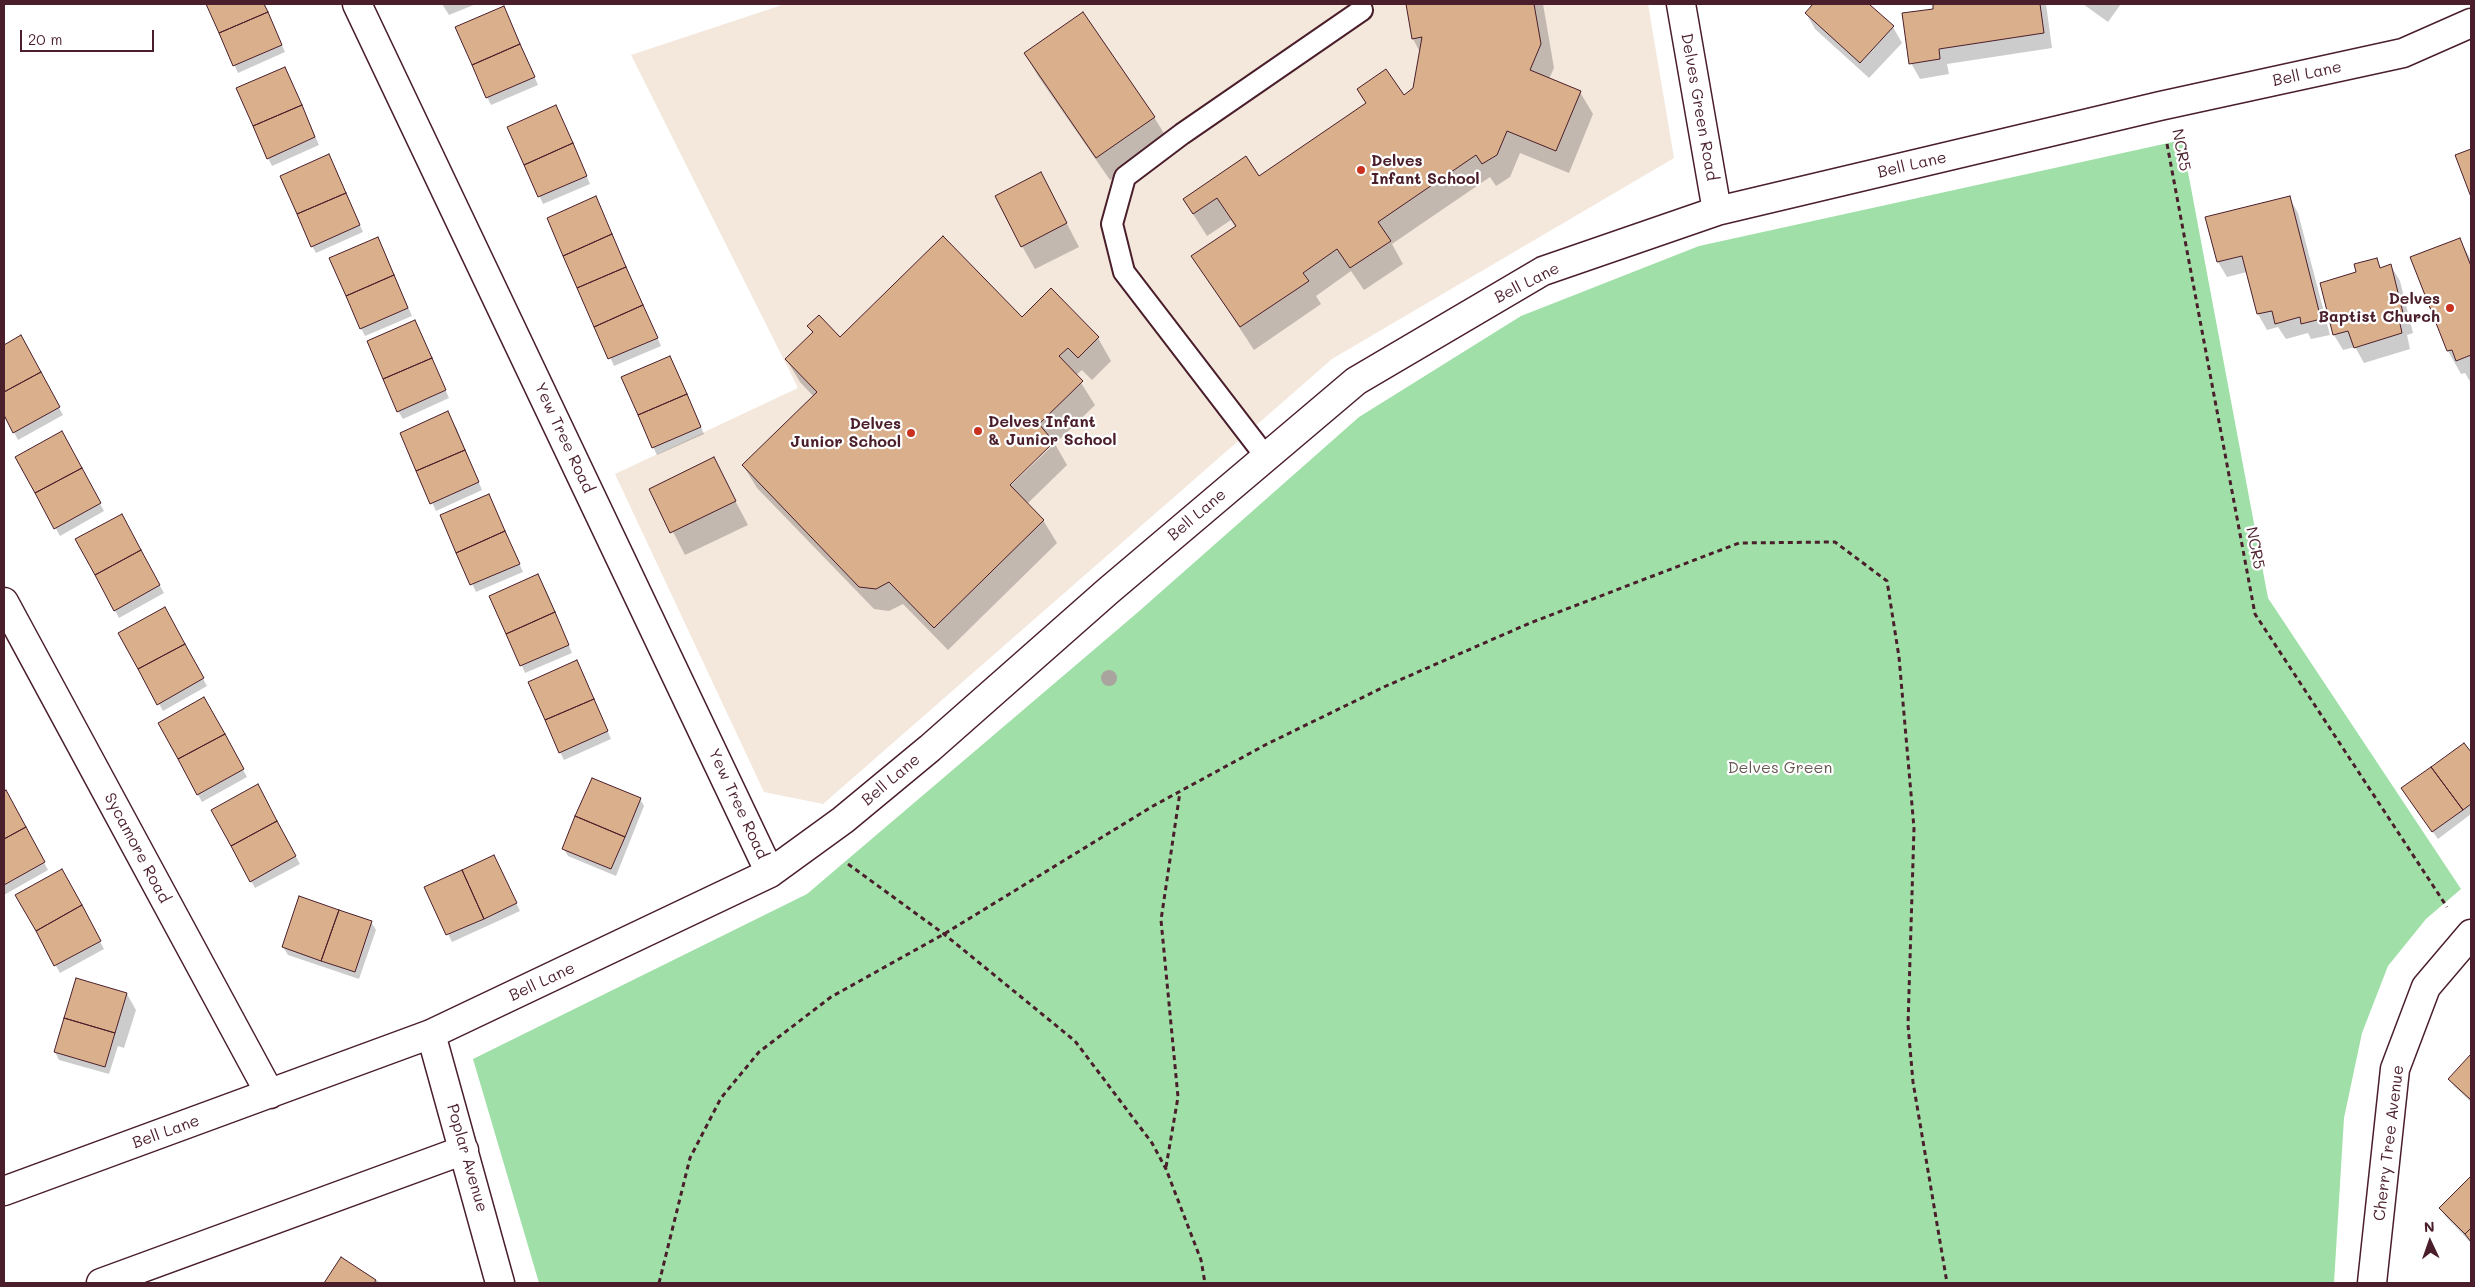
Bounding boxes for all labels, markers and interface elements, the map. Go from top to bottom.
scale bar [22,20,156,52]
text: 20 m [28,29,62,49]
street label: Delves Green Road [1677,32,1721,182]
street label: Bell Lane [2271,57,2343,91]
street label: NCR5 [2167,127,2195,173]
street label: Bell Lane [1876,148,1948,182]
place label: Delves Infant School [1371,151,1480,189]
marker: Delves Infant School [1355,164,1367,176]
street label: Bell Lane [1491,259,1563,307]
place label: Delves Baptist Church [2318,289,2440,327]
marker: Delves Baptist Church [2444,302,2456,314]
street label: Yew Tree Road [530,380,598,496]
place label: Delves Infant & Junior School [988,412,1116,450]
place label: Delves Junior School [790,414,901,452]
marker: Delves Infant & Junior School [972,425,984,437]
marker: Delves Junior School [905,427,917,439]
street label: Bell Lane [1164,485,1230,545]
street label: NCR5 [2241,525,2269,571]
street label: Yew Tree Road [704,746,772,862]
street label: Bell Lane [858,750,924,810]
park label: Delves Green [1728,758,1832,778]
street label: Sycamore Road [100,790,174,906]
street label: Bell Lane [506,958,578,1006]
street label: Cherry Tree Avenue [2370,1064,2408,1222]
street label: Poplar Avenue [442,1102,492,1214]
street label: Bell Lane [130,1111,202,1153]
north arrow [2405,1217,2455,1267]
text: N [2423,1217,2435,1236]

